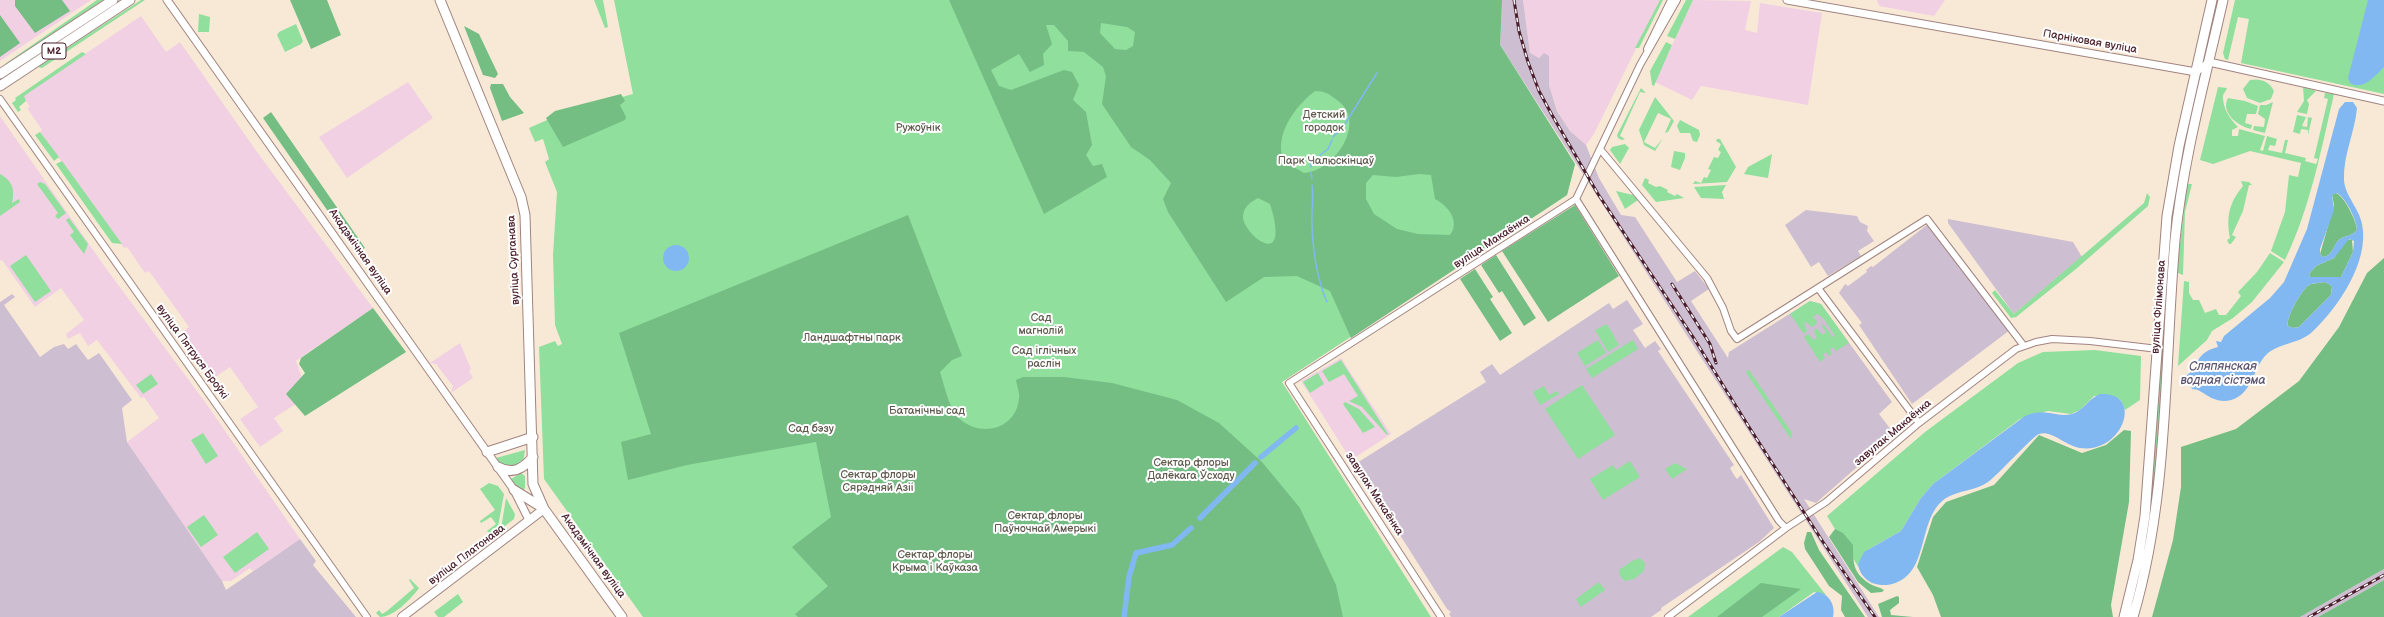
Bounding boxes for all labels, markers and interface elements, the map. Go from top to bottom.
street label: Парніковая вуліца [2042,27,2138,57]
road number: М2 [42,43,66,59]
park label: Детский городок [1303,108,1345,134]
park label: Ружоўнік [895,121,941,135]
park label: Парк Чалюскінцаў [1278,154,1374,168]
street label: Акадэмічная вуліца [326,207,394,297]
street label: вуліца Макаёнка [1451,212,1533,272]
street label: вуліца Сурганава [505,215,523,305]
street label: вуліца Філімонава [2149,260,2169,354]
street label: вуліца Пятруся Броўкі [153,302,231,402]
park label: Сад магнолій [1018,311,1064,337]
park label: Ландшафтны парк [803,331,901,345]
park label: Сад іглічных раслін [1012,344,1076,370]
water label: Сляпянская водная сістэма [2180,360,2266,388]
street label: завулак Макаёнка [1852,397,1934,469]
park label: Батанічны сад [889,404,965,418]
park label: Сад бэзу [788,422,834,436]
street label: завулак Макаёнка [1342,450,1406,538]
park label: Сектар флоры Далёкага Ўсходу [1148,456,1234,482]
park label: Сектар флоры Сярэдняй Азіі [840,468,916,494]
park label: Сектар флоры Паўночнай Амерыкі [994,509,1096,535]
street label: Акадэмічная вуліца [558,511,628,601]
street label: вуліца Платонава [426,522,508,588]
park label: Сектар флоры Крыма і Каўказа [892,548,978,574]

